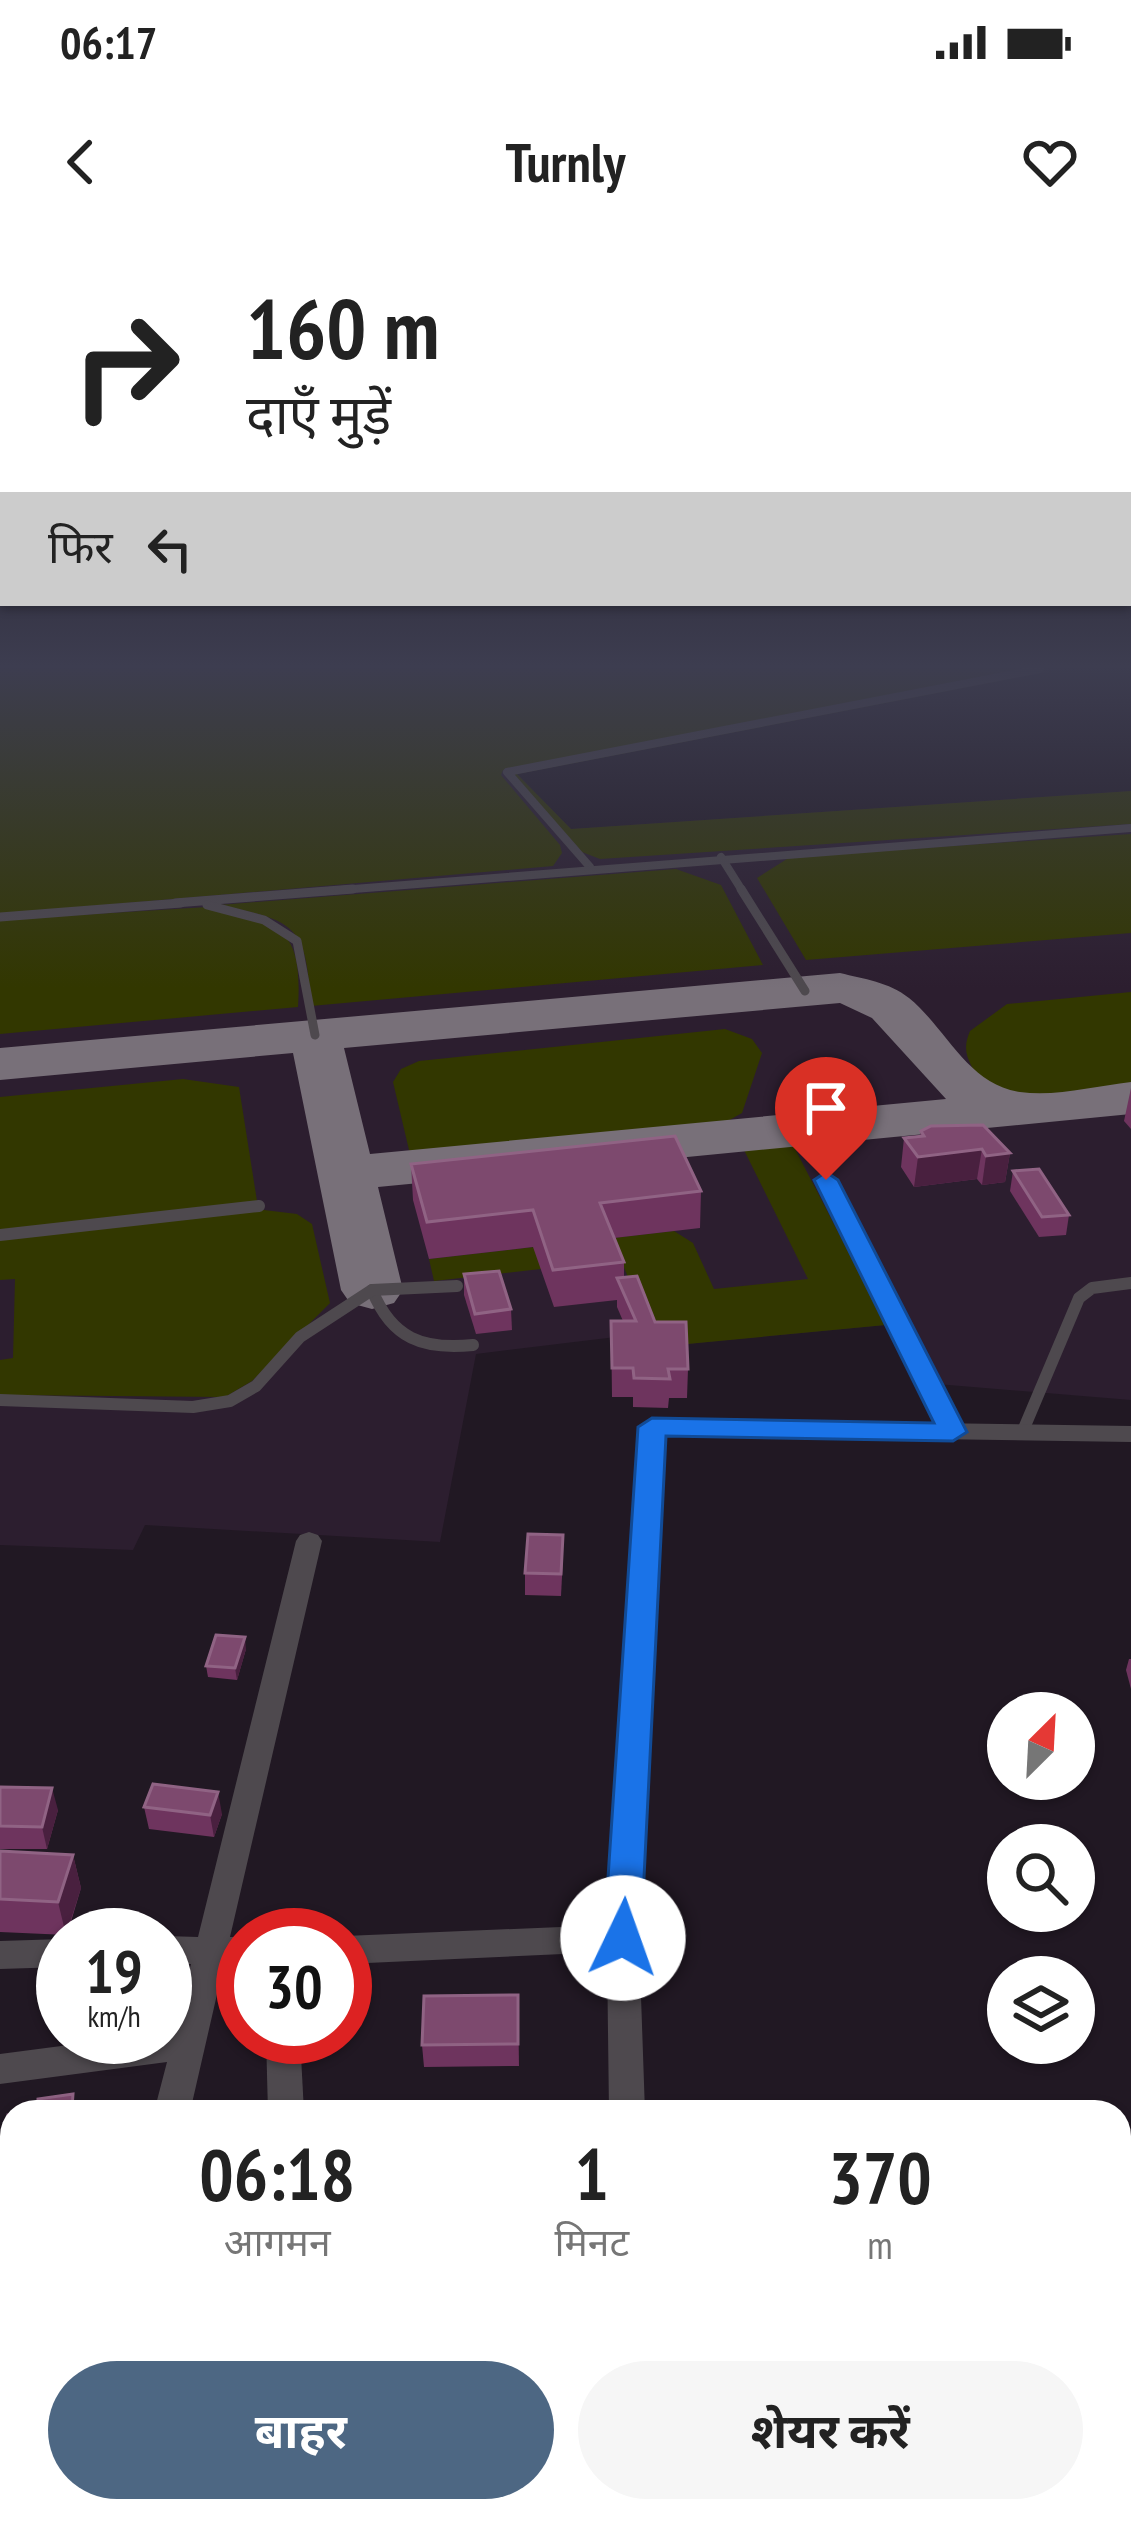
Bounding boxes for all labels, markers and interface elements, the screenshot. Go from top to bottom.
text: 06:17 [60,13,157,71]
text: Turnly [506,127,625,197]
icon: back [48,129,114,195]
icon: heart [1017,129,1083,195]
text: 160 m [246,273,439,382]
icon: right [48,288,204,444]
text: दाएँ मुड़ें [246,379,391,449]
icon: left [137,516,203,582]
text: फिर [48,517,113,575]
pin [775,1057,877,1180]
icon: arrive [793,1075,859,1141]
north arrow [987,1692,1095,1800]
map controls [987,1692,1095,2064]
button: search [987,1824,1095,1932]
position arrow [560,1875,686,2001]
speed limit sign: 30 [216,1908,372,2064]
text: 19 [85,1932,143,2010]
button: layers [987,1956,1095,2064]
text: km/h [87,1996,141,2035]
text: 06:18 [199,2127,355,2220]
text: 1 [575,2127,609,2220]
text: 370 [828,2130,932,2223]
text: आगमन [224,2216,331,2267]
text: मिनट [554,2216,629,2267]
text: m [867,2219,893,2270]
button: बाहर [48,2361,554,2499]
button: शेयर करें [578,2361,1083,2499]

